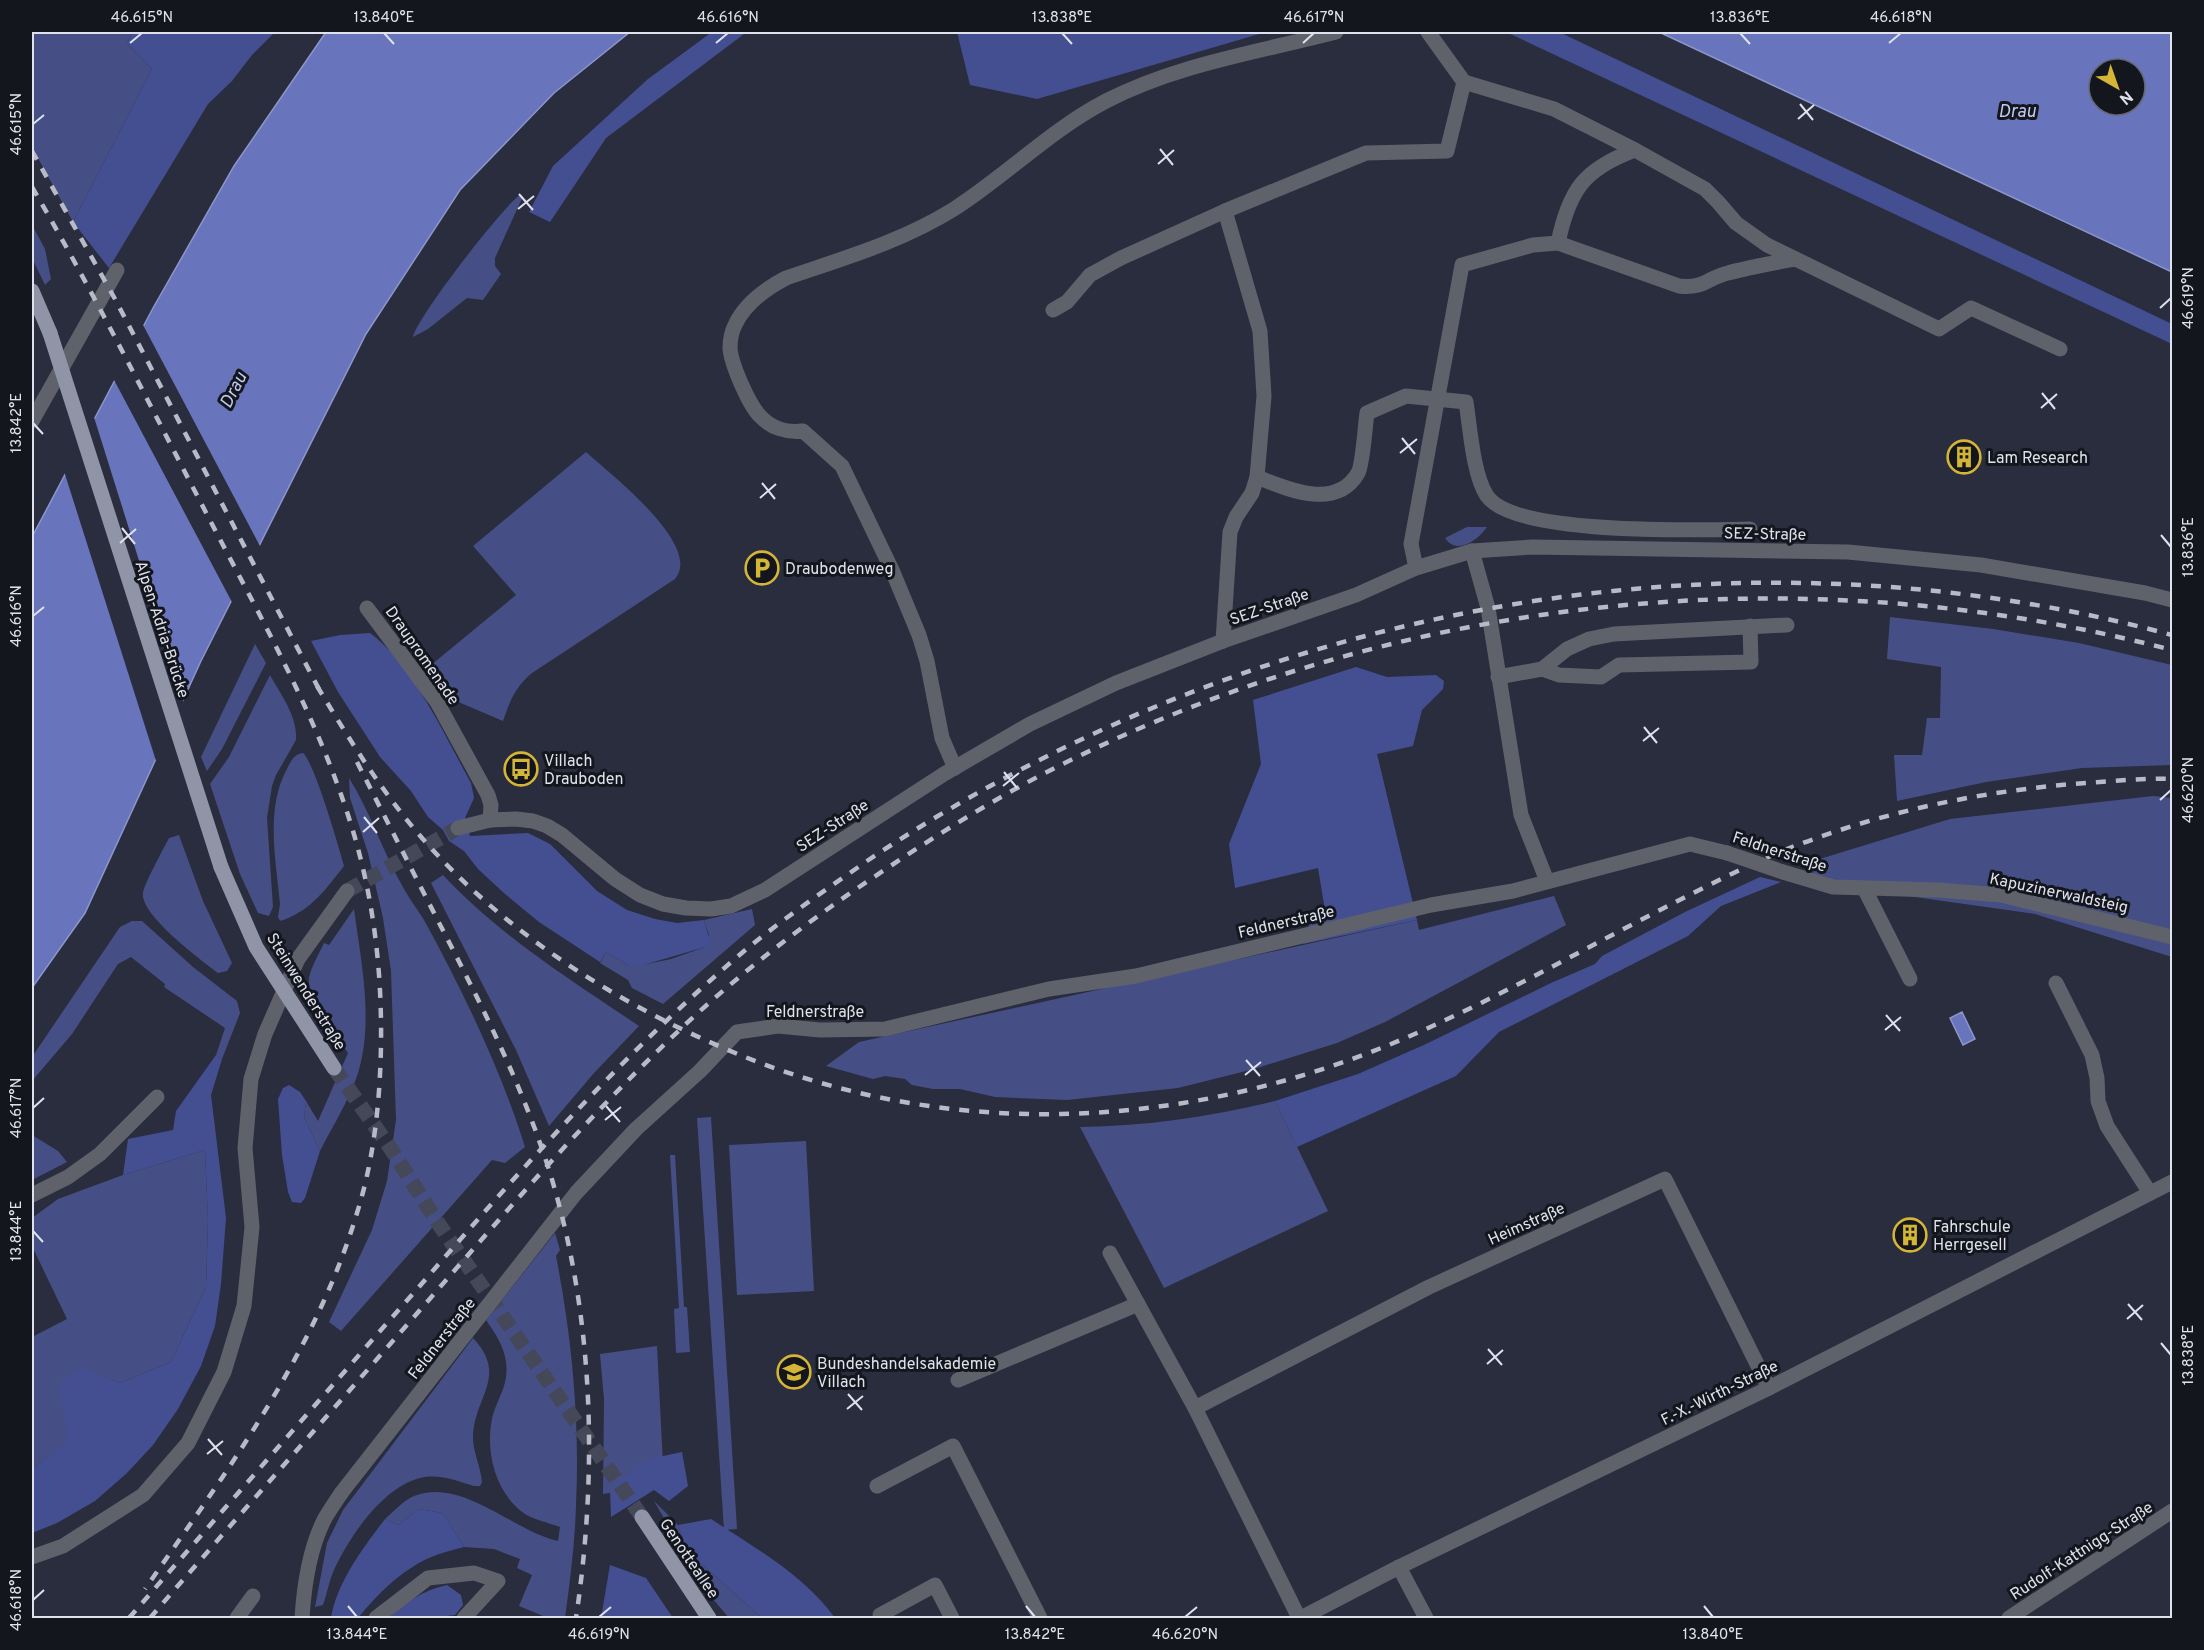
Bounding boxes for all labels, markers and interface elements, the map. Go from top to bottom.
text: 46.615°N [111,9,173,28]
text: 13.840°E [353,9,415,28]
text: 46.616°N [697,9,759,28]
text: 13.838°E [1032,9,1092,28]
text: 46.617°N [1284,9,1344,28]
text: 13.836°E [1710,9,1770,28]
text: 46.618°N [1870,9,1932,28]
north arrow [2087,57,2147,117]
text: N [2115,86,2136,108]
text: 46.615°N [8,93,27,155]
water label: Drau [1998,101,2036,124]
text: 46.619°N [2180,267,2199,329]
water label: Drau [216,369,253,413]
text: 13.842°E [8,393,27,453]
building icon: Lam Research [1946,439,1982,475]
place label: Lam Research [1987,449,2088,469]
text: 13.836°E [2180,517,2199,577]
street label: SEZ-Straße [1724,524,1806,546]
parking icon: Draubodenweg [744,550,780,586]
street label: Alpen-Adria-Brücke [129,558,193,701]
place label: Draubodenweg [785,560,894,580]
text: 46.616°N [8,585,27,647]
street label: SEZ-Straße [1228,585,1312,631]
street label: Draupromenade [380,603,463,709]
bus stop icon: Villach Drauboden [503,751,539,787]
place label: Villach Drauboden [544,752,624,790]
text: 46.620°N [2180,757,2199,823]
street label: SEZ-Straße [793,796,873,857]
street label: Feldnerstraße [1730,828,1829,878]
street label: Kapuzinerwaldsteig [1987,869,2130,918]
street label: Feldnerstraße [1236,902,1336,944]
street label: Steinwenderstraße [261,930,349,1054]
street label: Feldnerstraße [766,1003,864,1023]
text: 46.617°N [8,1078,27,1138]
street label: Heimstraße [1485,1199,1568,1251]
text: 13.844°E [8,1201,27,1261]
building icon: Fahrschule Herrgesell [1892,1217,1928,1253]
place label: Fahrschule Herrgesell [1933,1218,2011,1256]
street label: Feldnerstraße [404,1294,481,1384]
text: 13.838°E [2180,1325,2199,1385]
school or university icon: Bundeshandelsakademie Villach [776,1354,812,1390]
place label: Bundeshandelsakademie Villach [817,1355,996,1393]
street label: F.-X.-Wirth-Straße [1658,1357,1782,1431]
street label: Rudolf-Kattnigg-Straße [2007,1498,2157,1605]
street label: Genotteallee [654,1515,722,1603]
text: 46.618°N [8,1569,27,1631]
text: 13.844°E [327,1626,387,1645]
text: 46.619°N [568,1626,630,1645]
text: 13.842°E [1005,1626,1065,1645]
text: 46.620°N [1152,1626,1218,1645]
text: 13.840°E [1682,1626,1744,1645]

